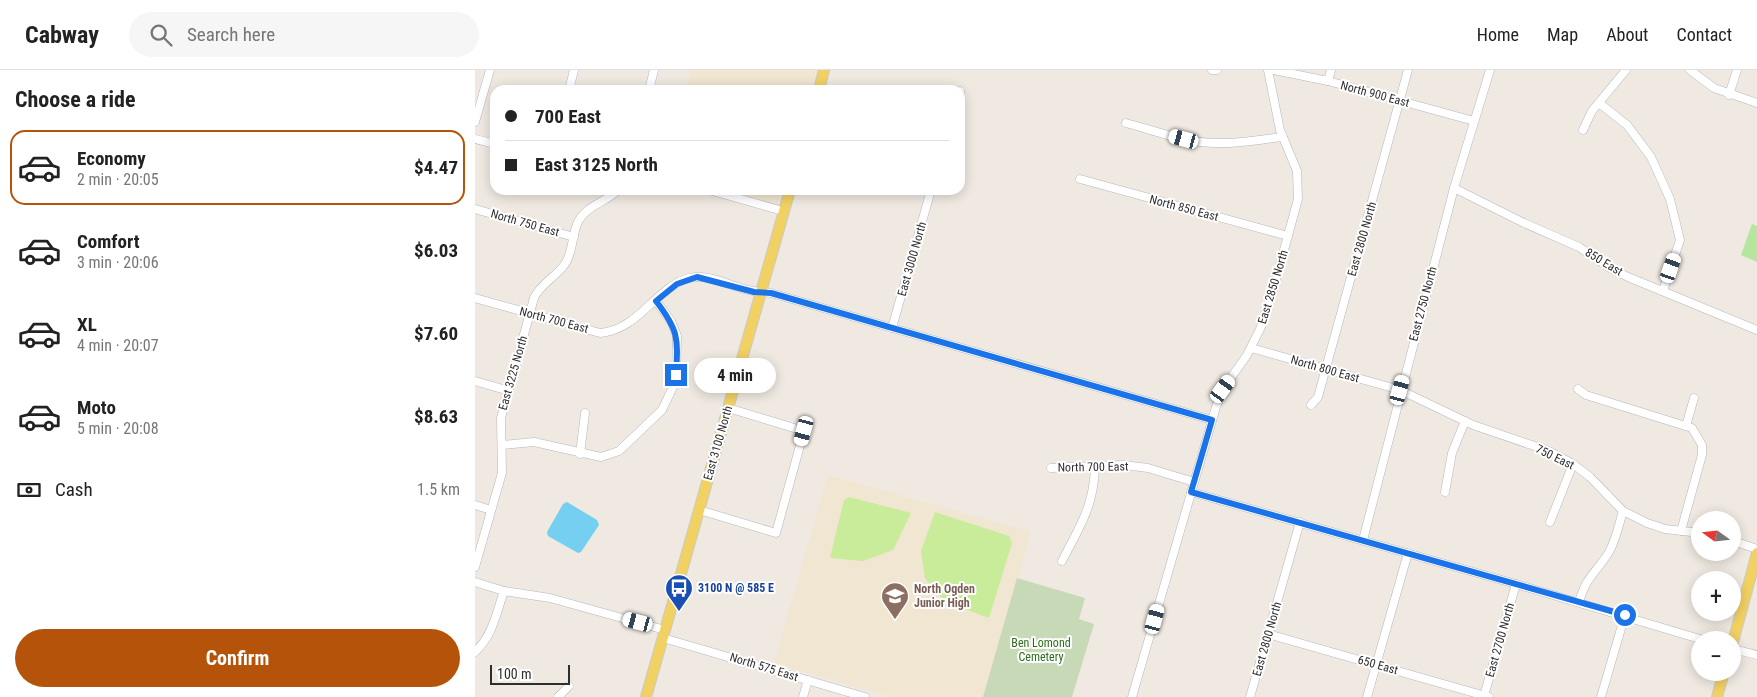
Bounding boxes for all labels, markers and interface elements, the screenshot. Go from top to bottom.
search box [129,12,479,57]
text: Cabway [25,21,99,49]
icon: search [147,21,175,49]
text: Search here [187,23,275,46]
text: Home [1477,24,1519,45]
text: Map [1547,24,1578,45]
text: About [1606,24,1648,45]
text: Contact [1676,24,1732,45]
street label: North 900 East [1339,78,1411,110]
text: Choose a ride [15,87,136,112]
text: 700 East [535,105,601,128]
car [1167,128,1200,150]
icon: car [17,145,62,190]
text: Economy [77,147,146,170]
text: East 3125 North [535,153,658,176]
text: $4.47 [414,156,458,179]
text: 2 min · 20:05 [77,170,159,189]
street label: North 850 East [1148,192,1220,224]
street label: East 2800 North [1345,200,1379,278]
street label: North 750 East [489,207,561,240]
street label: East 3000 North [895,220,929,298]
icon: car [17,228,62,273]
text: Comfort [77,230,140,253]
text: $6.03 [414,239,458,262]
street label: 850 East [1583,245,1626,279]
street label: East 2850 North [1255,248,1291,326]
car [1659,251,1682,285]
text: 3 min · 20:06 [77,253,159,272]
street label: East 2750 North [1406,265,1440,343]
street label: North 700 East [518,304,590,336]
icon: car [17,311,62,356]
text: XL [77,313,97,336]
text: $7.60 [414,322,458,345]
street label: East 3225 North [496,334,530,412]
text: 4 min · 20:07 [77,336,159,355]
street label: North 800 East [1289,353,1361,386]
callout: 4 min [693,358,776,392]
route end [665,364,687,386]
text: 4 min [717,366,753,385]
car [1208,372,1237,406]
car [1388,374,1411,406]
icon: car [17,394,62,439]
text: Moto [77,396,116,419]
street label: East 3100 North [701,404,735,482]
text: $8.63 [414,405,458,428]
car [792,415,815,447]
text: 5 min · 20:08 [77,419,159,438]
street label: 750 East [1533,442,1577,473]
street label: North 700 East [1057,459,1129,475]
icon: cash [15,476,43,504]
text: Cash [55,478,93,501]
text: 1.5 km [417,480,460,499]
north arrow [1691,511,1741,561]
map controls [1691,511,1741,681]
button: + [1691,571,1741,621]
bus stop icon: 3100 N @ 585 E [664,573,694,612]
place label: 3100 N @ 585 E [698,581,774,595]
school or university icon: North Ogden Junior High [880,581,910,620]
place label: North Ogden Junior High [914,582,975,610]
street label: East 2800 North [1250,600,1284,678]
street label: East 2700 North [1483,601,1517,679]
car [1143,603,1166,635]
route start [1614,604,1636,626]
car [621,611,654,633]
button: Confirm [15,629,460,687]
button: − [1691,631,1741,681]
park label: Ben Lomond Cemetery [1011,636,1071,664]
street label: North 575 East [728,650,800,684]
street label: 650 East [1356,653,1400,678]
scale bar [490,662,570,685]
text: 100 m [497,666,532,682]

